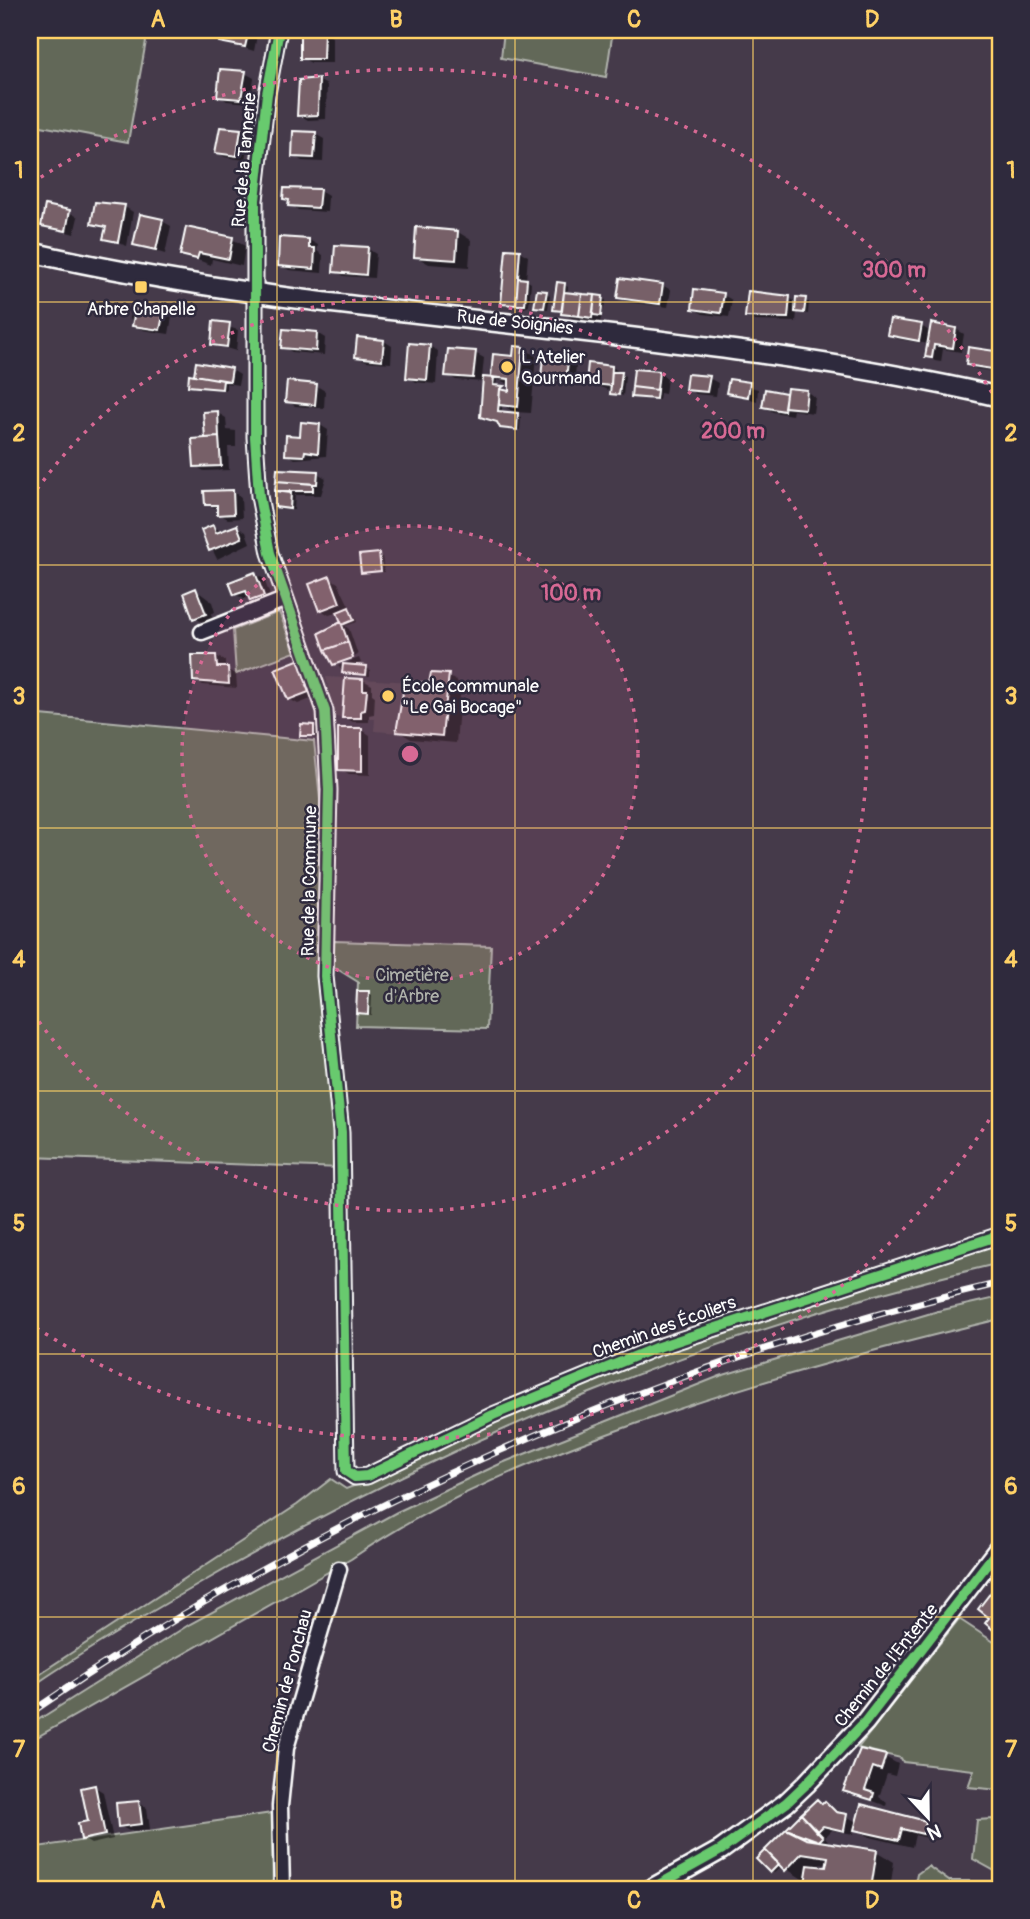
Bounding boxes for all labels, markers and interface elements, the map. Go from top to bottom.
text: A [151,5,166,34]
text: B [389,5,403,34]
text: C [627,5,641,34]
text: D [865,5,879,34]
street label: Rue de la Tannerie [227,92,262,228]
text: 1 [15,156,24,185]
text: 1 [1007,156,1016,185]
text: 300 m [862,257,926,284]
marker: Arbre Chapelle [133,279,149,295]
place label: Arbre Chapelle [87,298,195,321]
street label: Rue de Soignies [456,305,574,340]
place label: L'Atelier Gourmand [521,346,601,390]
marker: L'Atelier Gourmand [499,359,515,375]
text: 200 m [701,418,765,445]
text: 2 [13,419,26,448]
text: 2 [1005,419,1018,448]
text: 100 m [541,580,601,607]
place label: École communale "Le Gai Bocage" [402,675,539,719]
text: 3 [13,682,25,711]
text: 3 [1005,682,1017,711]
marker: École communale "Le Gai Bocage" [380,688,396,704]
centre of rings [398,742,422,766]
street label: Rue de la Commune [297,805,322,957]
text: 4 [12,945,26,974]
text: 4 [1004,945,1018,974]
park label: Cimetière d'Arbre [375,964,449,1008]
text: 5 [13,1209,25,1238]
text: 5 [1005,1209,1017,1238]
street label: Chemin des Écoliers [589,1291,739,1364]
text: 6 [12,1472,26,1501]
text: 6 [1004,1472,1018,1501]
street label: Chemin de l'Entente [830,1599,943,1732]
street label: Chemin de Ponchau [257,1607,318,1755]
text: 7 [13,1735,26,1764]
text: 7 [1005,1735,1018,1764]
north arrow [894,1783,964,1853]
text: N [923,1818,944,1845]
text: A [151,1886,166,1915]
text: B [389,1886,403,1915]
text: C [627,1886,641,1915]
text: D [865,1886,879,1915]

